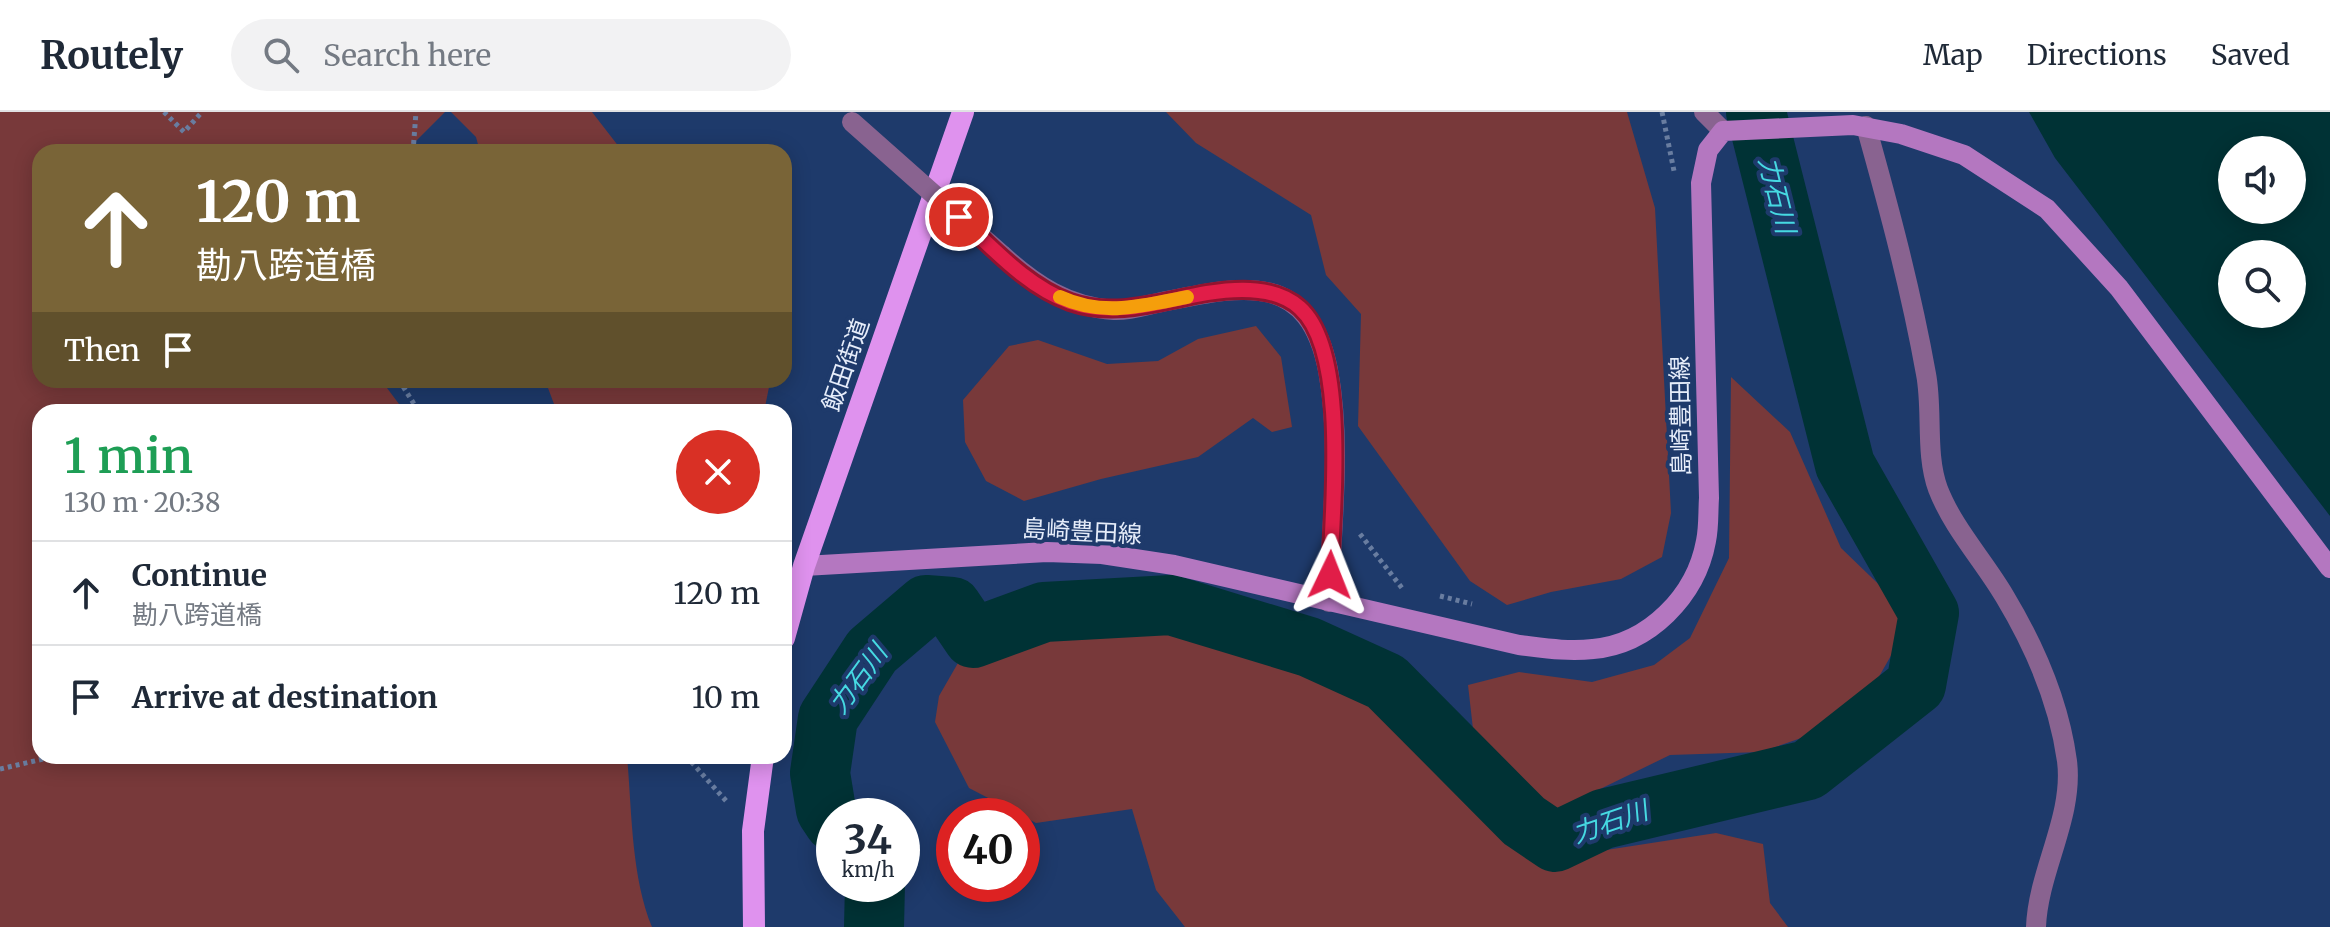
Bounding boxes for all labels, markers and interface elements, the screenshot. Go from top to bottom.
search box [231,19,791,91]
text: Routely [40,32,183,79]
icon: search [259,33,303,77]
text: Search here [323,36,491,74]
text: Map [1923,37,1983,73]
text: Directions [2027,37,2167,73]
text: Saved [2211,37,2290,73]
map controls [2218,136,2306,328]
button: sound [2218,136,2306,224]
water label: 力石川 [1752,153,1804,240]
text: 120 m [196,167,360,237]
icon: ahead [64,176,168,280]
pin [925,183,993,251]
icon: arrive [937,195,981,239]
button: search [2218,240,2306,328]
text: 勘八跨道橋 [196,243,376,288]
street label: 飯田街道 [815,314,876,415]
icon: arrive [156,328,200,372]
text: Then [64,331,140,369]
street label: 島崎豊田線 [1664,356,1697,476]
text: 1 min [64,426,193,486]
button: close [676,430,760,514]
text: 130 m · 20:38 [64,486,220,519]
street label: 島崎豊田線 [1021,513,1143,550]
position arrow [1288,533,1372,617]
text: Continue [132,556,267,594]
icon: ahead [64,571,108,615]
text: 120 m [673,574,760,612]
text: 勘八跨道橋 [132,598,262,631]
water label: 力石川 [821,635,896,720]
icon: arrive [64,675,108,719]
text: Arrive at destination [132,678,438,716]
text: 10 m [692,678,760,716]
water label: 力石川 [1568,792,1655,850]
speed limit sign: 40 [936,798,1040,902]
text: 34 [844,815,892,865]
text: km/h [842,857,894,882]

